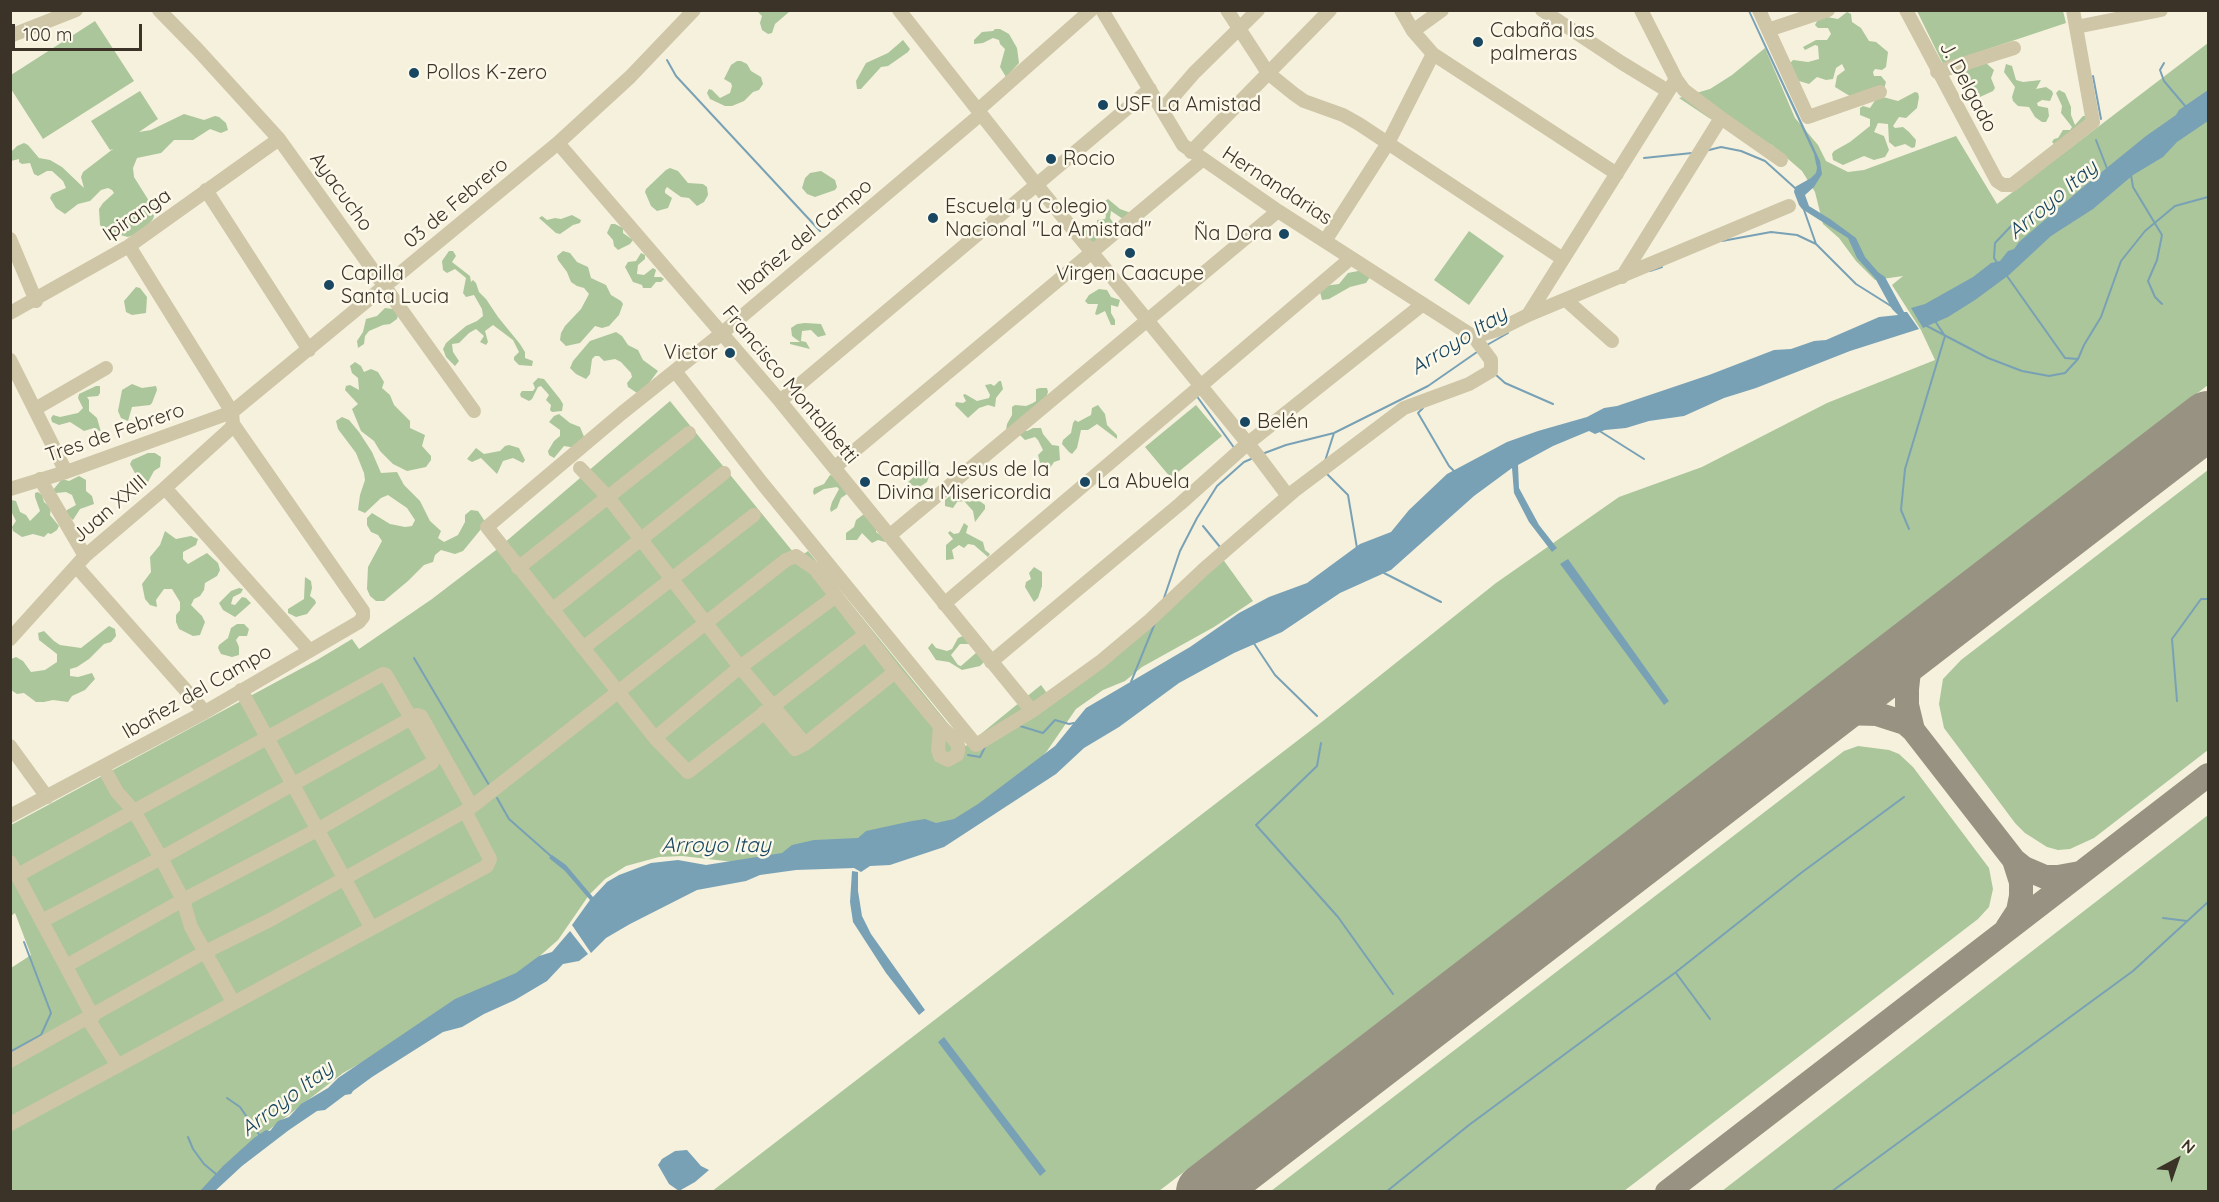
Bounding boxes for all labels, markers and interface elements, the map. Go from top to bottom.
scale bar [15,12,146,50]
place label: Cabaña las palmeras [1490,19,1595,66]
text: 100 m [23,23,72,46]
marker: Cabaña las palmeras [1471,35,1485,49]
street label: J. Delgado [1934,37,2002,137]
place label: Pollos K-zero [426,61,547,85]
marker: Pollos K-zero [407,66,421,80]
place label: USF La Amistad [1115,93,1261,117]
marker: USF La Amistad [1096,98,1110,112]
street label: Hernandarias [1217,142,1337,230]
place label: Rocio [1063,147,1115,171]
street label: Ayacucho [304,148,378,236]
street label: 03 de Febrero [399,152,513,254]
marker: Rocio [1044,152,1058,166]
water label: Arroyo Itay [2003,155,2103,245]
street label: Ibañez del Campo [733,174,877,300]
street label: Ipiranga [98,184,176,246]
place label: Escuela y Colegio Nacional "La Amistad" [945,195,1152,242]
marker: Escuela y Colegio Nacional "La Amistad" [926,211,940,225]
place label: Ña Dora [1194,222,1272,246]
marker: Ña Dora [1277,227,1291,241]
marker: Virgen Caacupe [1123,246,1137,260]
place label: Capilla Santa Lucia [341,262,449,309]
place label: Virgen Caacupe [1056,262,1204,286]
marker: Capilla Santa Lucia [322,278,336,292]
street label: Francisco Montalbetti [717,301,863,469]
water label: Arroyo Itay [1406,301,1512,381]
place label: Victor [664,341,718,365]
marker: Victor [723,346,737,360]
street label: Tres de Febrero [42,398,188,468]
place label: Belén [1257,410,1309,434]
marker: Belén [1238,415,1252,429]
place label: Capilla Jesus de la Divina Misericordia [877,458,1051,505]
street label: Juan XXIII [68,470,152,548]
place label: La Abuela [1097,470,1190,494]
marker: Capilla Jesus de la Divina Misericordia [858,475,872,489]
marker: La Abuela [1078,475,1092,489]
street label: Ibañez del Campo [118,640,276,744]
water label: Arroyo Itay [661,833,771,859]
water label: Arroyo Itay [236,1056,338,1142]
north arrow [2147,1130,2207,1190]
text: N [2178,1135,2199,1158]

